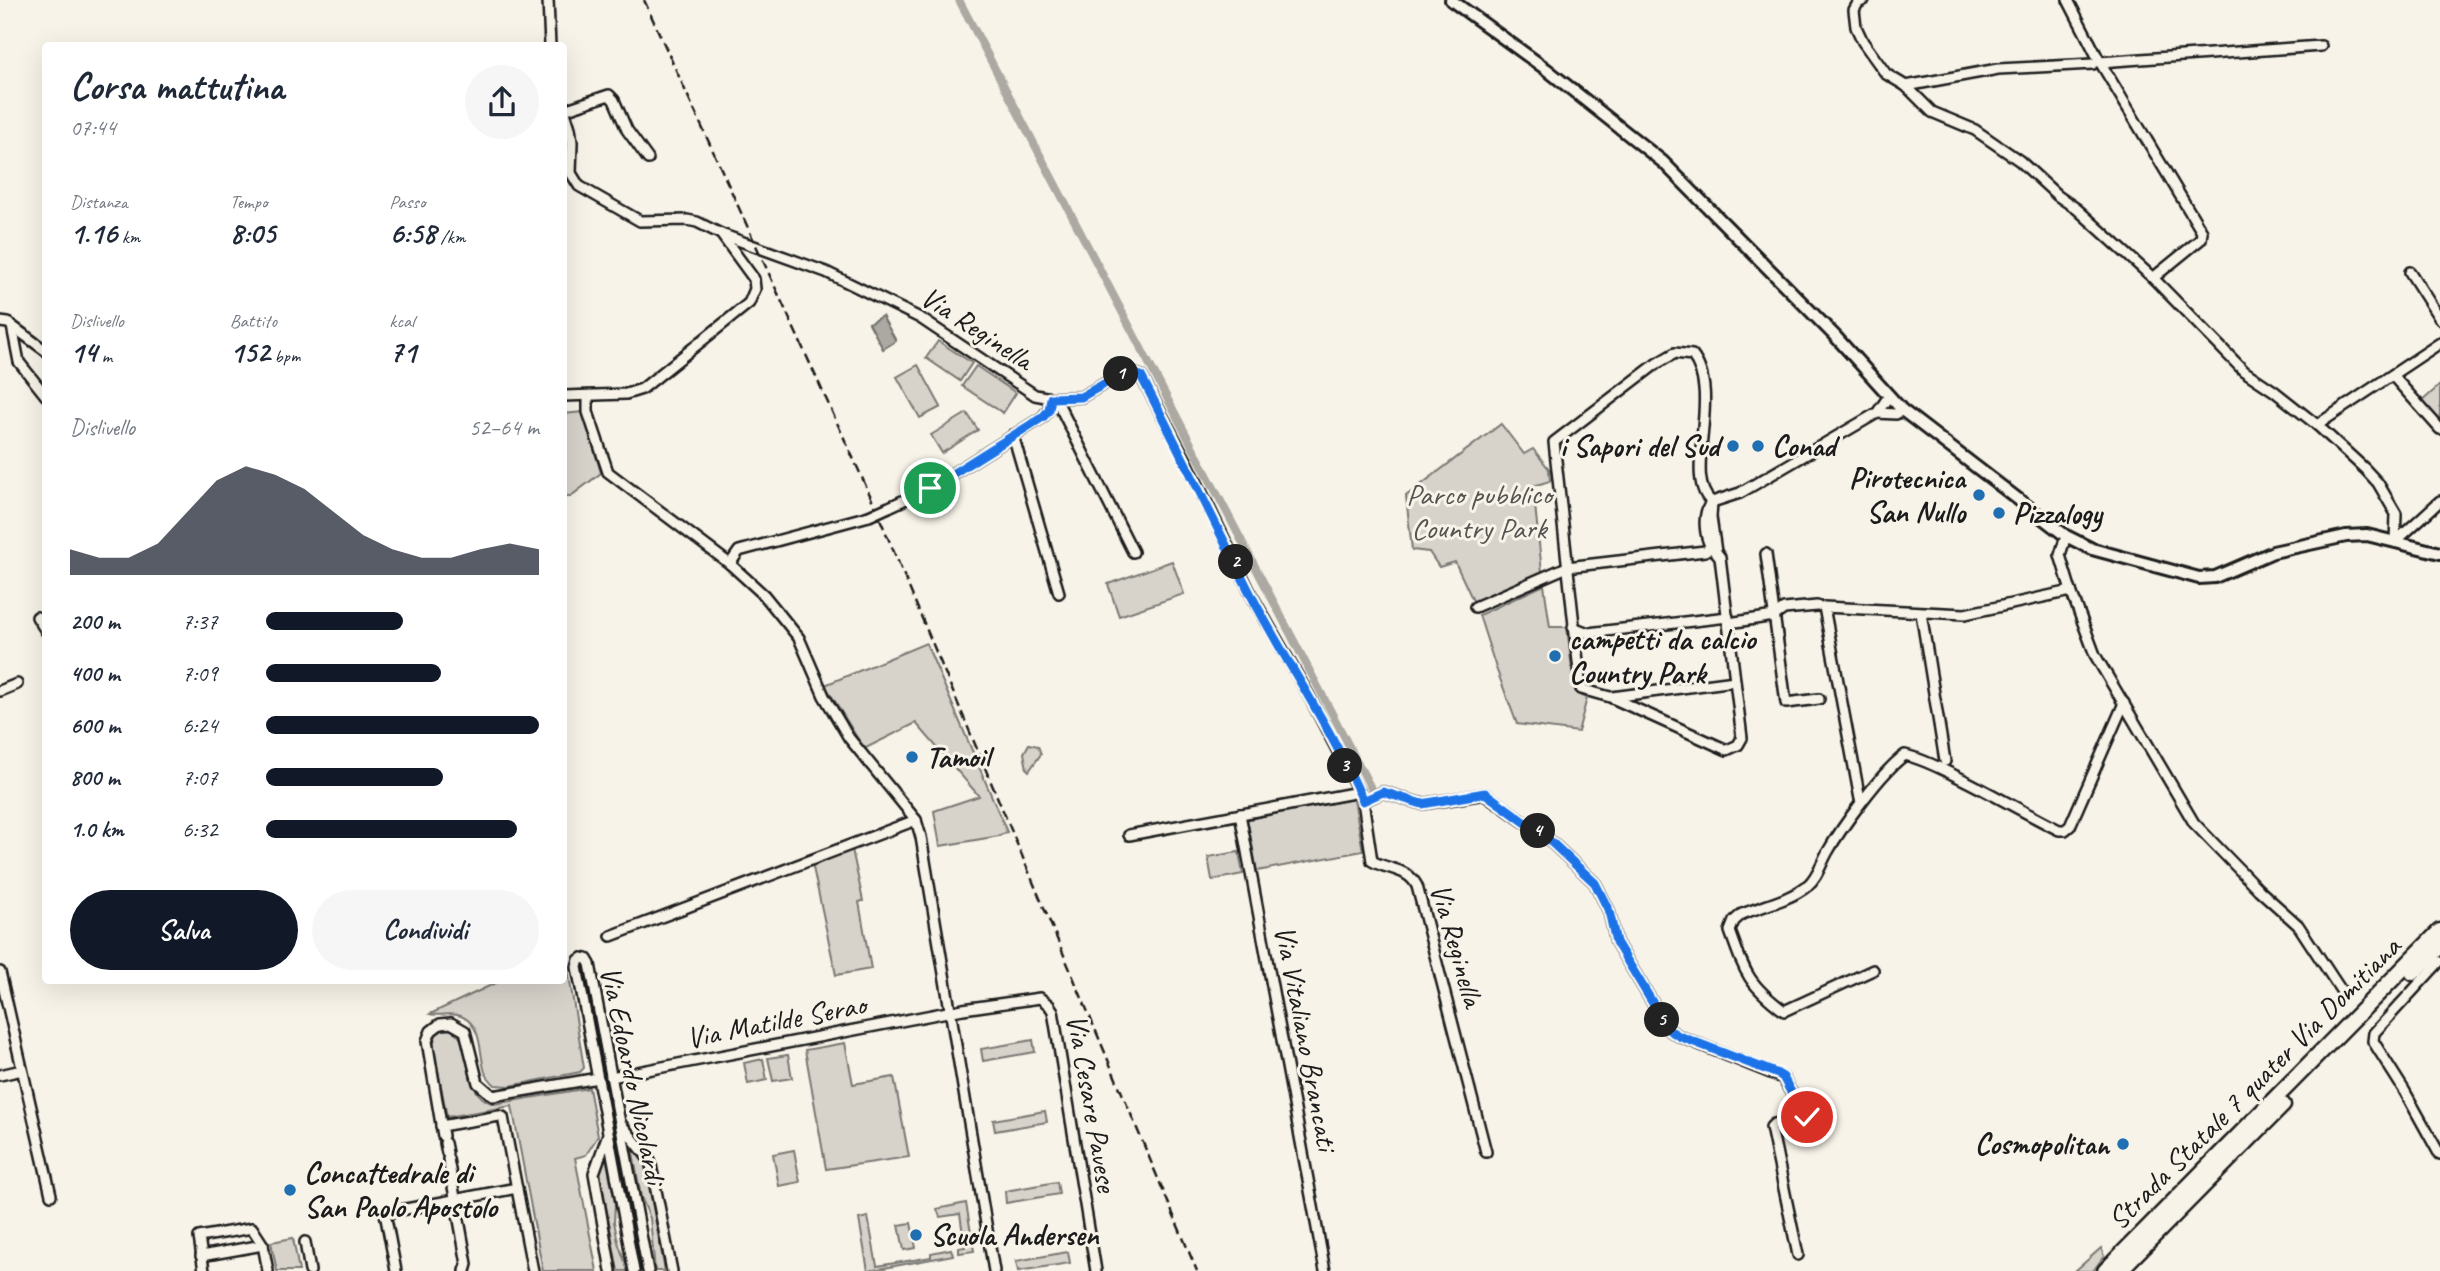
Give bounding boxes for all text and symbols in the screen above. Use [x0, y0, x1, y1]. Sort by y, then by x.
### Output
text: Corsa mattutina [70, 63, 284, 110]
button: share [465, 65, 539, 139]
text: 07:44 [70, 113, 116, 142]
text: Distanza [70, 190, 128, 214]
text: Tempo [230, 190, 267, 214]
text: Passo [389, 190, 425, 214]
text: 1.16 [70, 214, 117, 252]
text: 8:05 [230, 214, 276, 252]
text: 6:58 [389, 214, 436, 252]
text: km [117, 225, 140, 249]
text: /km [436, 225, 465, 249]
street label: Via Reginella [914, 278, 1043, 380]
text: Dislivello [70, 309, 124, 333]
text: Battito [230, 309, 277, 333]
text: kcal [389, 309, 414, 333]
text: 14 [70, 333, 97, 371]
text: 152 [230, 333, 270, 371]
text: 71 [389, 333, 416, 371]
text: m [97, 344, 112, 368]
text: bpm [270, 344, 300, 368]
pin: 1 [1104, 356, 1138, 392]
text: 1 [1116, 361, 1125, 385]
text: Dislivello [70, 413, 135, 442]
text: 52–64 m [469, 413, 539, 442]
place label: i Sapori del Sud [1560, 427, 1724, 465]
place label: Conad [1772, 427, 1840, 465]
marker: i Sapori del Sud [1725, 438, 1741, 454]
marker: Conad [1750, 438, 1766, 454]
pin [900, 458, 960, 518]
place label: Pirotecnica San Nullo [1849, 459, 1968, 531]
icon: arrive [911, 469, 949, 507]
park label: Parco pubblico Country Park [1406, 475, 1555, 547]
marker: Pirotecnica San Nullo [1971, 487, 1987, 503]
place label: Pizzalogy [2013, 494, 2105, 533]
marker: Pizzalogy [1991, 505, 2007, 521]
pin: 2 [1218, 544, 1254, 580]
text: 2 [1231, 549, 1240, 573]
text: 200 m [70, 607, 120, 636]
text: 7:37 [182, 607, 218, 636]
place label: campetti da calcio Country Park [1569, 620, 1758, 692]
marker: campetti da calcio Country Park [1547, 648, 1563, 664]
text: 400 m [70, 659, 120, 688]
text: 7:09 [182, 659, 218, 688]
text: 600 m [70, 711, 120, 740]
text: 6:24 [182, 711, 218, 740]
place label: Tamoil [926, 738, 995, 776]
pin: 3 [1328, 748, 1362, 784]
marker: Tamoil [904, 749, 920, 765]
text: 3 [1340, 753, 1349, 777]
text: 800 m [70, 763, 120, 792]
text: 7:07 [182, 763, 218, 792]
pin: 4 [1520, 814, 1556, 848]
text: 1.0 km [70, 815, 124, 844]
text: 6:32 [182, 815, 218, 844]
text: 4 [1533, 818, 1542, 842]
street label: Via Reginella [1421, 879, 1493, 1014]
button: Salva [70, 890, 298, 970]
button: Condividi [312, 890, 539, 970]
street label: Via Vitaliano Brancati [1266, 922, 1347, 1157]
street label: Strada Statale 7 quater Via Domitiana [2099, 927, 2410, 1238]
street label: Via Edoardo Nicolardi [591, 963, 675, 1191]
street label: Via Matilde Serao [683, 984, 872, 1057]
pin: 5 [1644, 1002, 1680, 1038]
text: 5 [1657, 1007, 1666, 1031]
street label: Via Cesare Pavese [1058, 1011, 1127, 1197]
pin [1777, 1087, 1837, 1147]
icon: check [1788, 1098, 1826, 1136]
place label: Cosmopolitan [1975, 1125, 2111, 1163]
marker: Cosmopolitan [2115, 1136, 2131, 1152]
place label: Concattedrale di San Paolo Apostolo [304, 1154, 499, 1226]
marker: Concattedrale di San Paolo Apostolo [282, 1182, 298, 1198]
place label: Scuola Andersen [930, 1216, 1100, 1254]
marker: Scuola Andersen [908, 1227, 924, 1243]

